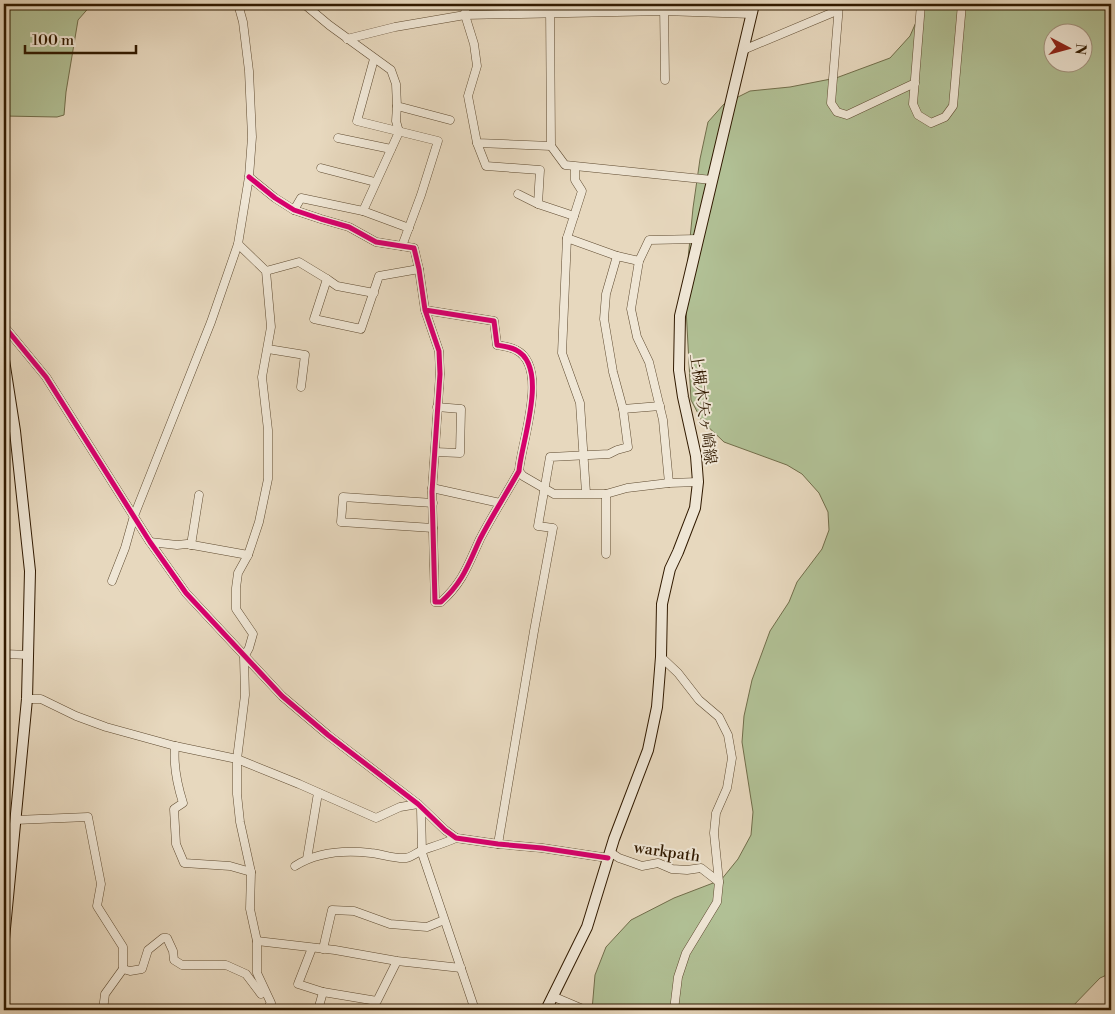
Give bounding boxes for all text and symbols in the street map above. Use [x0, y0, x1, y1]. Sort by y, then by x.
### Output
scale bar [25, 22, 136, 54]
north arrow [1042, 22, 1092, 72]
text: 100 m [32, 31, 74, 50]
text: N [1070, 43, 1089, 56]
street label: 上槻木矢ヶ崎線 [685, 352, 721, 466]
street label: warkpath [631, 837, 702, 867]

